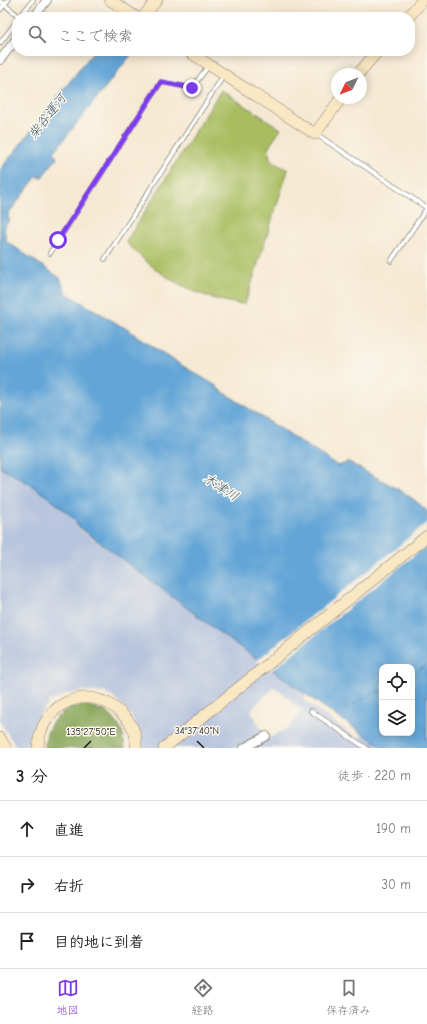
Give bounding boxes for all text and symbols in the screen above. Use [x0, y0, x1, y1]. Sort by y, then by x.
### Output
search box [12, 12, 415, 56]
icon: search [26, 23, 48, 45]
text: ここで検索 [58, 27, 133, 45]
north arrow [331, 68, 367, 104]
route end [183, 79, 201, 97]
water label: 柴谷運河 [25, 89, 70, 141]
route start [49, 231, 67, 249]
water label: 木津川 [201, 470, 241, 504]
map controls [379, 664, 415, 736]
button: locate [379, 664, 415, 700]
button: layers [379, 700, 415, 736]
text: 34°37'40"N [175, 725, 219, 737]
text: 135°27'50"E [66, 726, 116, 738]
text: 3 分 [16, 767, 47, 786]
text: 徒歩 · 220 m [337, 768, 411, 783]
icon: ahead [16, 818, 38, 840]
text: 直進 [54, 821, 84, 839]
text: 190 m [376, 821, 411, 836]
icon: right [16, 874, 38, 896]
text: 右折 [54, 877, 84, 895]
text: 30 m [381, 877, 411, 892]
icon: arrive [16, 930, 38, 952]
text: 目的地に到着 [54, 933, 144, 951]
tab: 地図 [57, 977, 79, 1017]
tab: 経路 [192, 977, 214, 1017]
tab: 保存済み [327, 977, 371, 1017]

